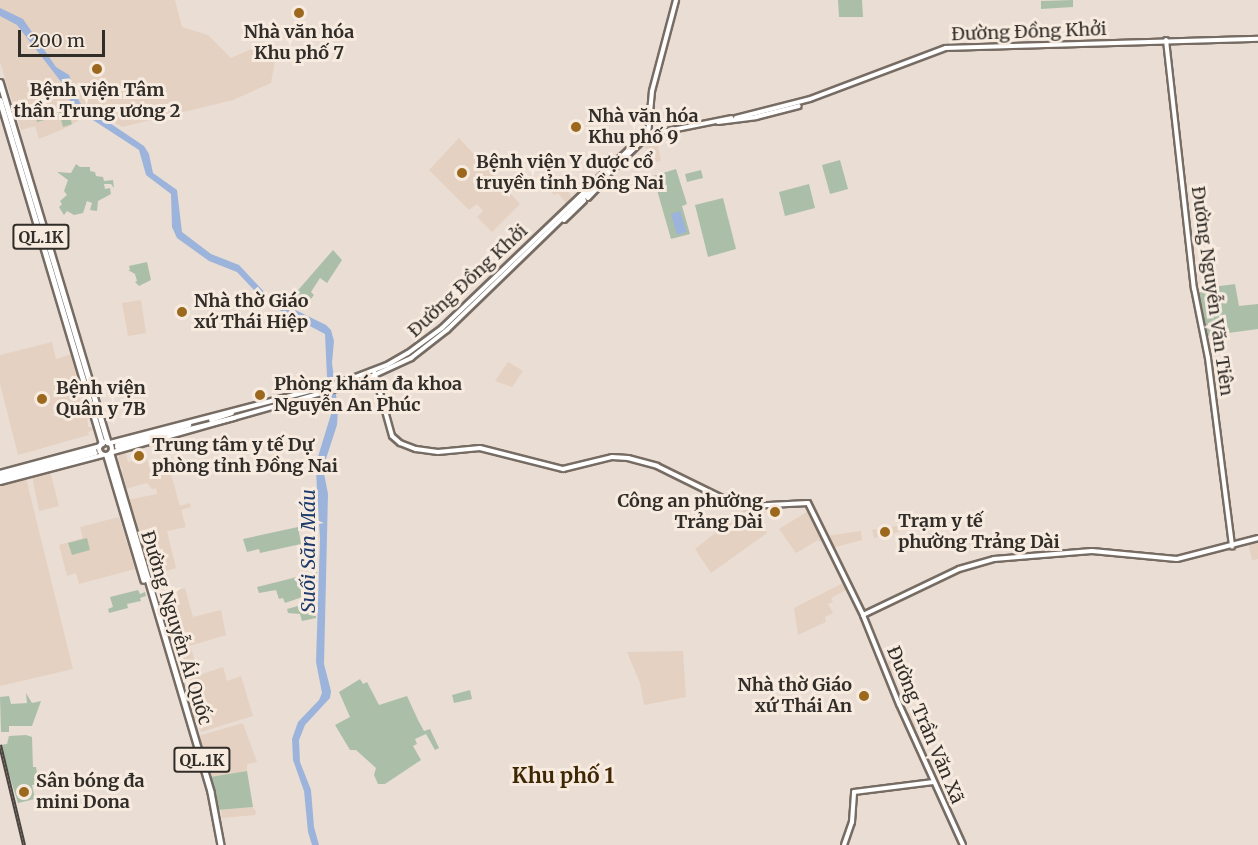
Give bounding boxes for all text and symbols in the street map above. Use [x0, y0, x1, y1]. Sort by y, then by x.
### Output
marker: Nhà văn hóa Khu phố 7 [292, 6, 306, 20]
scale bar [21, 18, 108, 56]
street label: Đường Đồng Khởi [951, 18, 1107, 46]
place label: Nhà văn hóa Khu phố 7 [244, 22, 354, 64]
text: 200 m [29, 29, 85, 52]
marker: Bệnh viện Tâm thần Trung ương 2 [88, 60, 106, 78]
place label: Bệnh viện Tâm thần Trung ương 2 [14, 80, 180, 122]
place label: Nhà văn hóa Khu phố 9 [588, 106, 698, 148]
marker: Nhà văn hóa Khu phố 9 [569, 120, 583, 134]
place label: Bệnh viện Y dược cổ truyền tỉnh Đồng Nai [476, 152, 664, 195]
marker: Bệnh viện Y dược cổ truyền tỉnh Đồng Nai [453, 164, 471, 182]
street label: Đường Nguyễn Văn Tiên [1187, 185, 1237, 397]
street label: Đường Đồng Khởi [404, 220, 532, 342]
road number: QL.1K [11, 224, 71, 250]
place label: Nhà thờ Giáo xứ Thái Hiệp [194, 291, 309, 334]
marker: Nhà thờ Giáo xứ Thái Hiệp [175, 305, 189, 319]
place label: Phòng khám đa khoa Nguyễn An Phúc [274, 374, 462, 416]
place label: Bệnh viện Quân y 7B [56, 378, 146, 420]
marker: Phòng khám đa khoa Nguyễn An Phúc [251, 386, 269, 404]
marker: Bệnh viện Quân y 7B [33, 390, 51, 408]
place label: Trung tâm y tế Dự phòng tỉnh Đồng Nai [152, 435, 338, 478]
marker: Trung tâm y tế Dự phòng tỉnh Đồng Nai [130, 447, 148, 465]
water label: Suối Săn Máu [295, 489, 319, 613]
place label: Công an phường Trảng Dài [617, 491, 763, 534]
marker: Công an phường Trảng Dài [768, 505, 782, 519]
place label: Trạm y tế phường Trảng Dài [898, 511, 1060, 554]
marker: Trạm y tế phường Trảng Dài [876, 523, 894, 541]
street label: Đường Nguyễn Ái Quốc [136, 528, 216, 728]
street label: Đường Trần Văn Xã [882, 643, 968, 807]
place label: Nhà thờ Giáo xứ Thái An [737, 675, 852, 718]
marker: Nhà thờ Giáo xứ Thái An [857, 689, 871, 703]
road number: QL.1K [172, 747, 232, 773]
district label: Khu phố 1 [512, 763, 614, 789]
place label: Sân bóng đa mini Dona [36, 771, 145, 814]
marker: Sân bóng đa mini Dona [17, 785, 31, 799]

